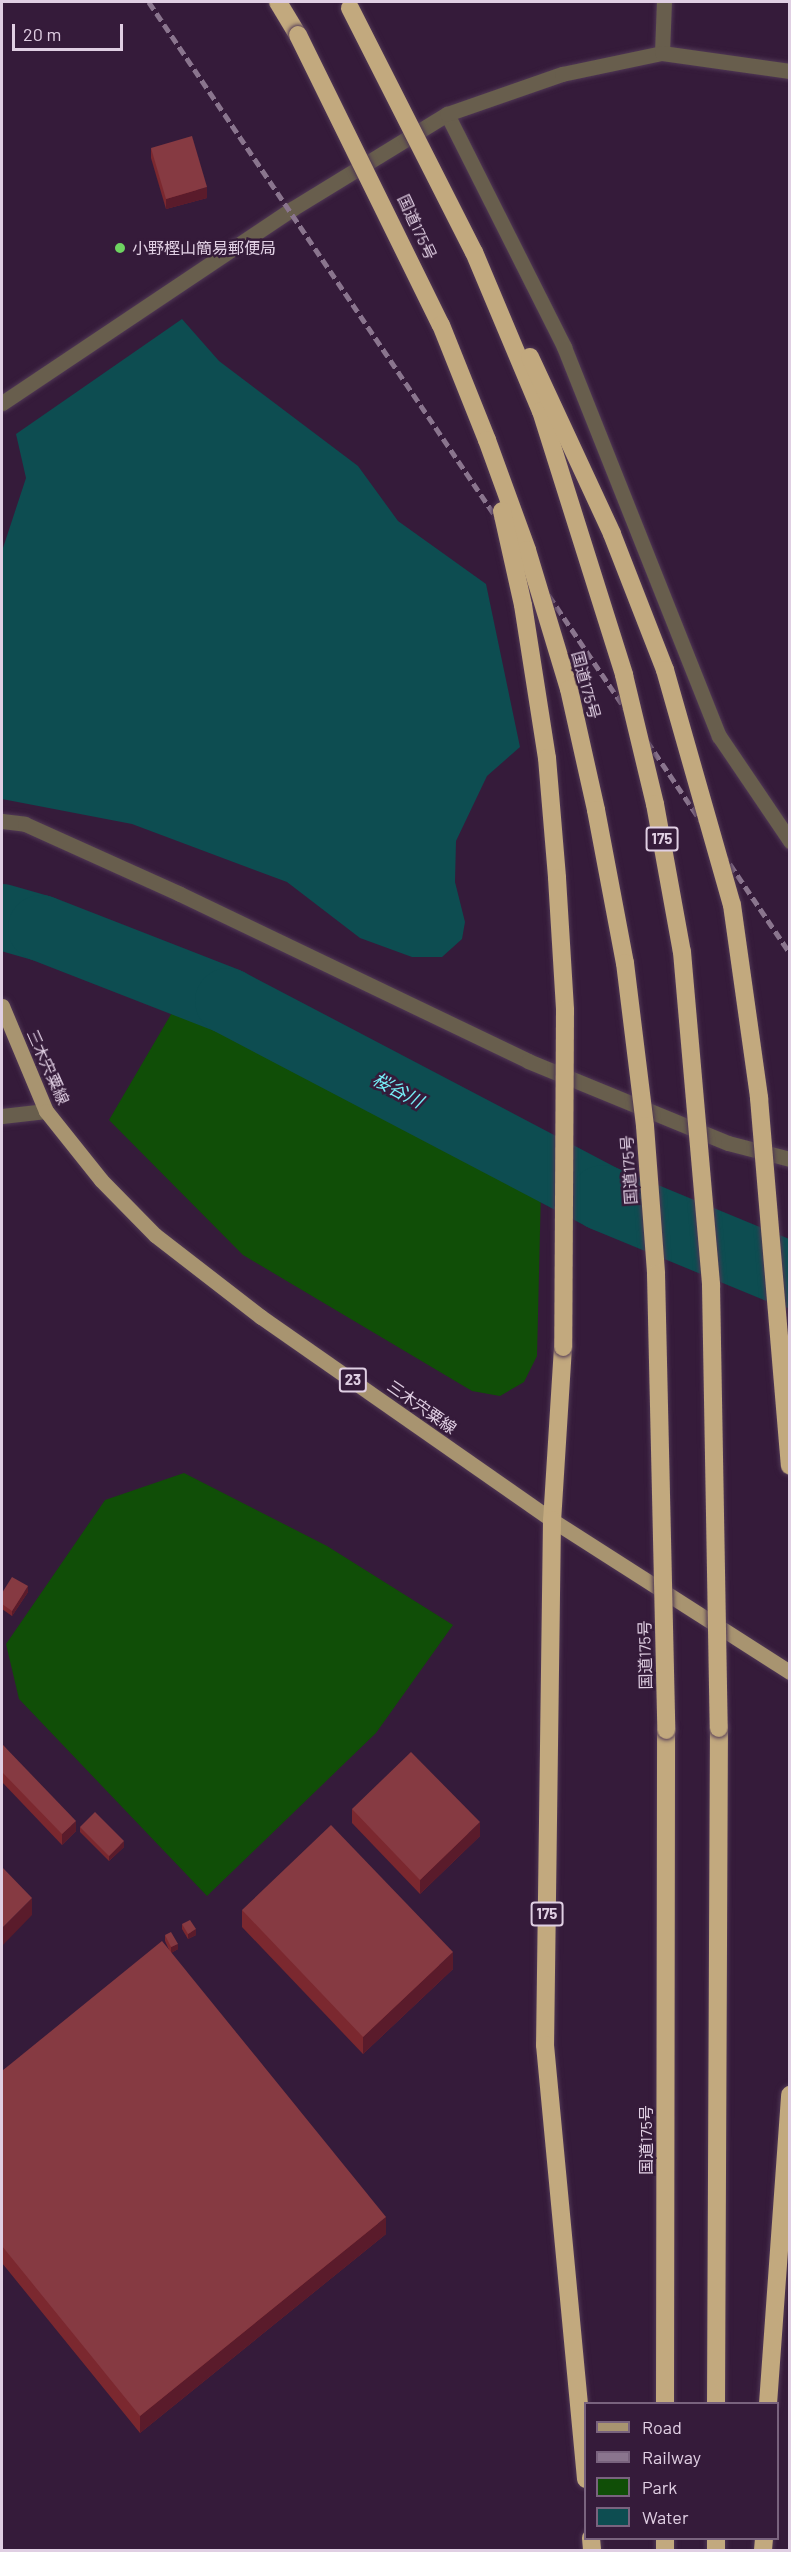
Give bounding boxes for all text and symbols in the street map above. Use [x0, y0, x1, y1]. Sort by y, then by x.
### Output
scale bar [15, 12, 126, 50]
text: 20 m [23, 23, 61, 45]
street label: 国道175号 [394, 191, 440, 263]
place label: 小野樫山簡易郵便局 [132, 238, 276, 258]
marker: 小野樫山簡易郵便局 [113, 241, 127, 255]
street label: 国道175号 [568, 649, 604, 721]
road number: 175 [646, 827, 678, 851]
street label: 三木宍粟線 [23, 1027, 73, 1107]
water label: 桜谷川 [369, 1068, 427, 1112]
street label: 国道175号 [617, 1135, 641, 1205]
road number: 23 [338, 1368, 368, 1392]
street label: 三木宍粟線 [384, 1376, 460, 1438]
street label: 国道175号 [635, 1620, 655, 1690]
road number: 175 [530, 1902, 564, 1926]
street label: 国道175号 [636, 2105, 656, 2175]
legend [584, 2402, 779, 2540]
text: Road [642, 2416, 682, 2438]
text: Railway [642, 2446, 701, 2468]
text: Park [642, 2476, 677, 2498]
text: Water [642, 2506, 689, 2528]

